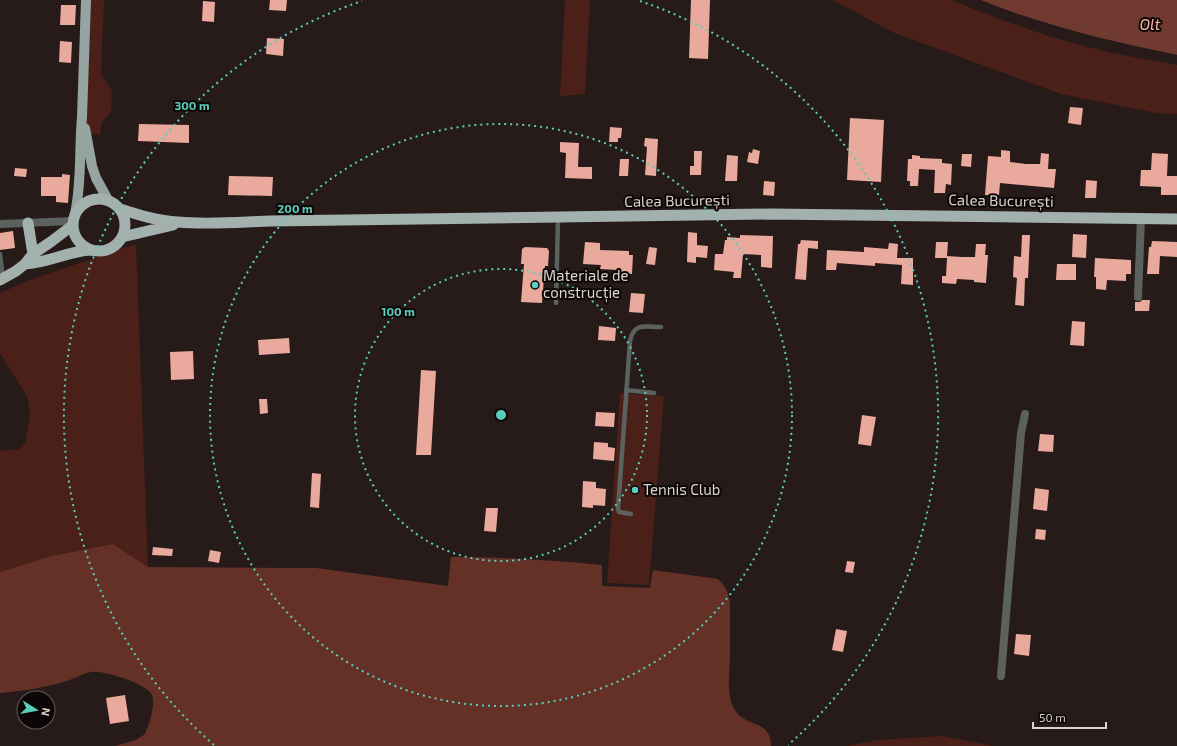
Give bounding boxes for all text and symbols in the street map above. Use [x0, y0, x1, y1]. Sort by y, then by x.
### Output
water label: Olt [1139, 14, 1162, 33]
text: 300 m [174, 98, 210, 112]
street label: Calea București [624, 190, 730, 212]
street label: Calea București [948, 190, 1054, 212]
text: 200 m [277, 201, 313, 215]
place label: Materiale de construcție [543, 266, 629, 303]
marker: Materiale de construcție [530, 280, 540, 290]
text: 100 m [381, 304, 415, 318]
centre of rings [494, 408, 508, 422]
place label: Tennis Club [643, 480, 720, 498]
marker: Tennis Club [630, 485, 640, 495]
north arrow [16, 690, 56, 730]
scale bar [1033, 704, 1106, 730]
text: N [39, 707, 53, 717]
text: 50 m [1039, 710, 1066, 724]

